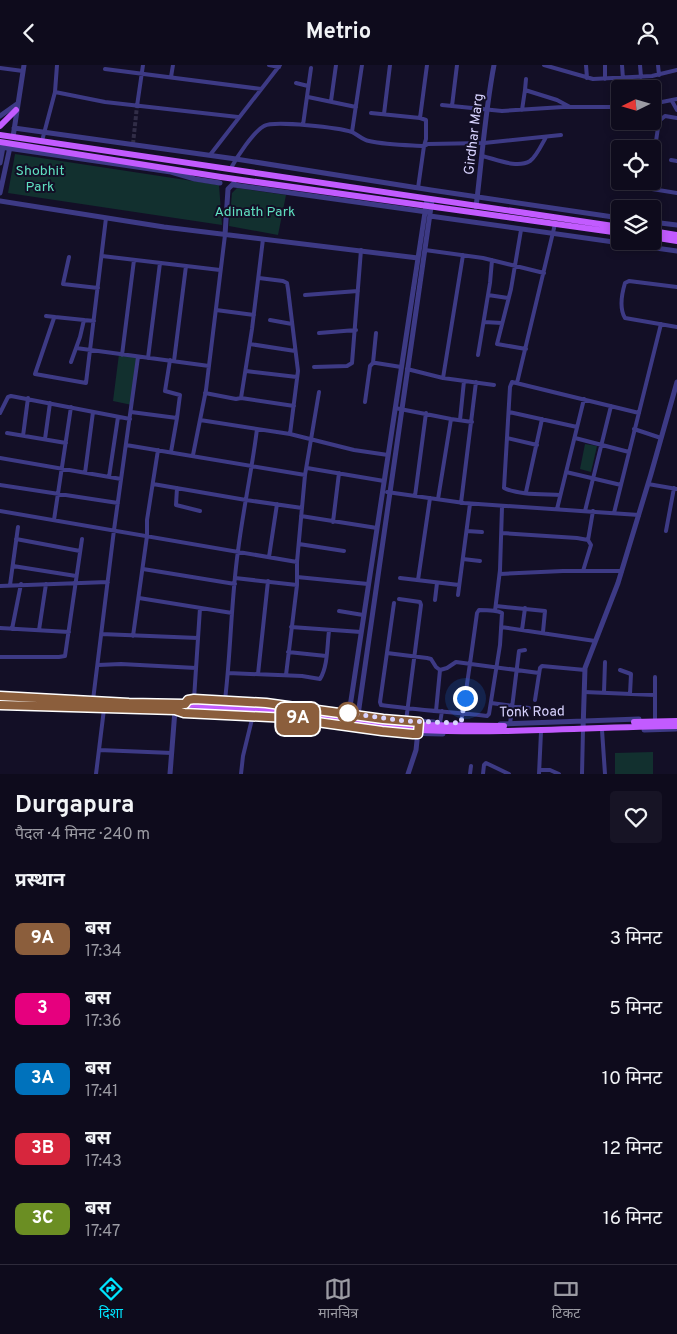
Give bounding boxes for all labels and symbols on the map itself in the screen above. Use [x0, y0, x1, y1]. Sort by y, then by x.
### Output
north arrow [611, 80, 661, 130]
street label: Girdhar Marg [461, 93, 488, 176]
park label: Shobhit Park [16, 163, 64, 196]
park label: Adinath Park [215, 204, 295, 221]
your location [453, 686, 478, 711]
unlabelled marker [337, 702, 359, 724]
line badge: 9A [276, 703, 320, 735]
street label: Tonk Road [499, 703, 565, 722]

